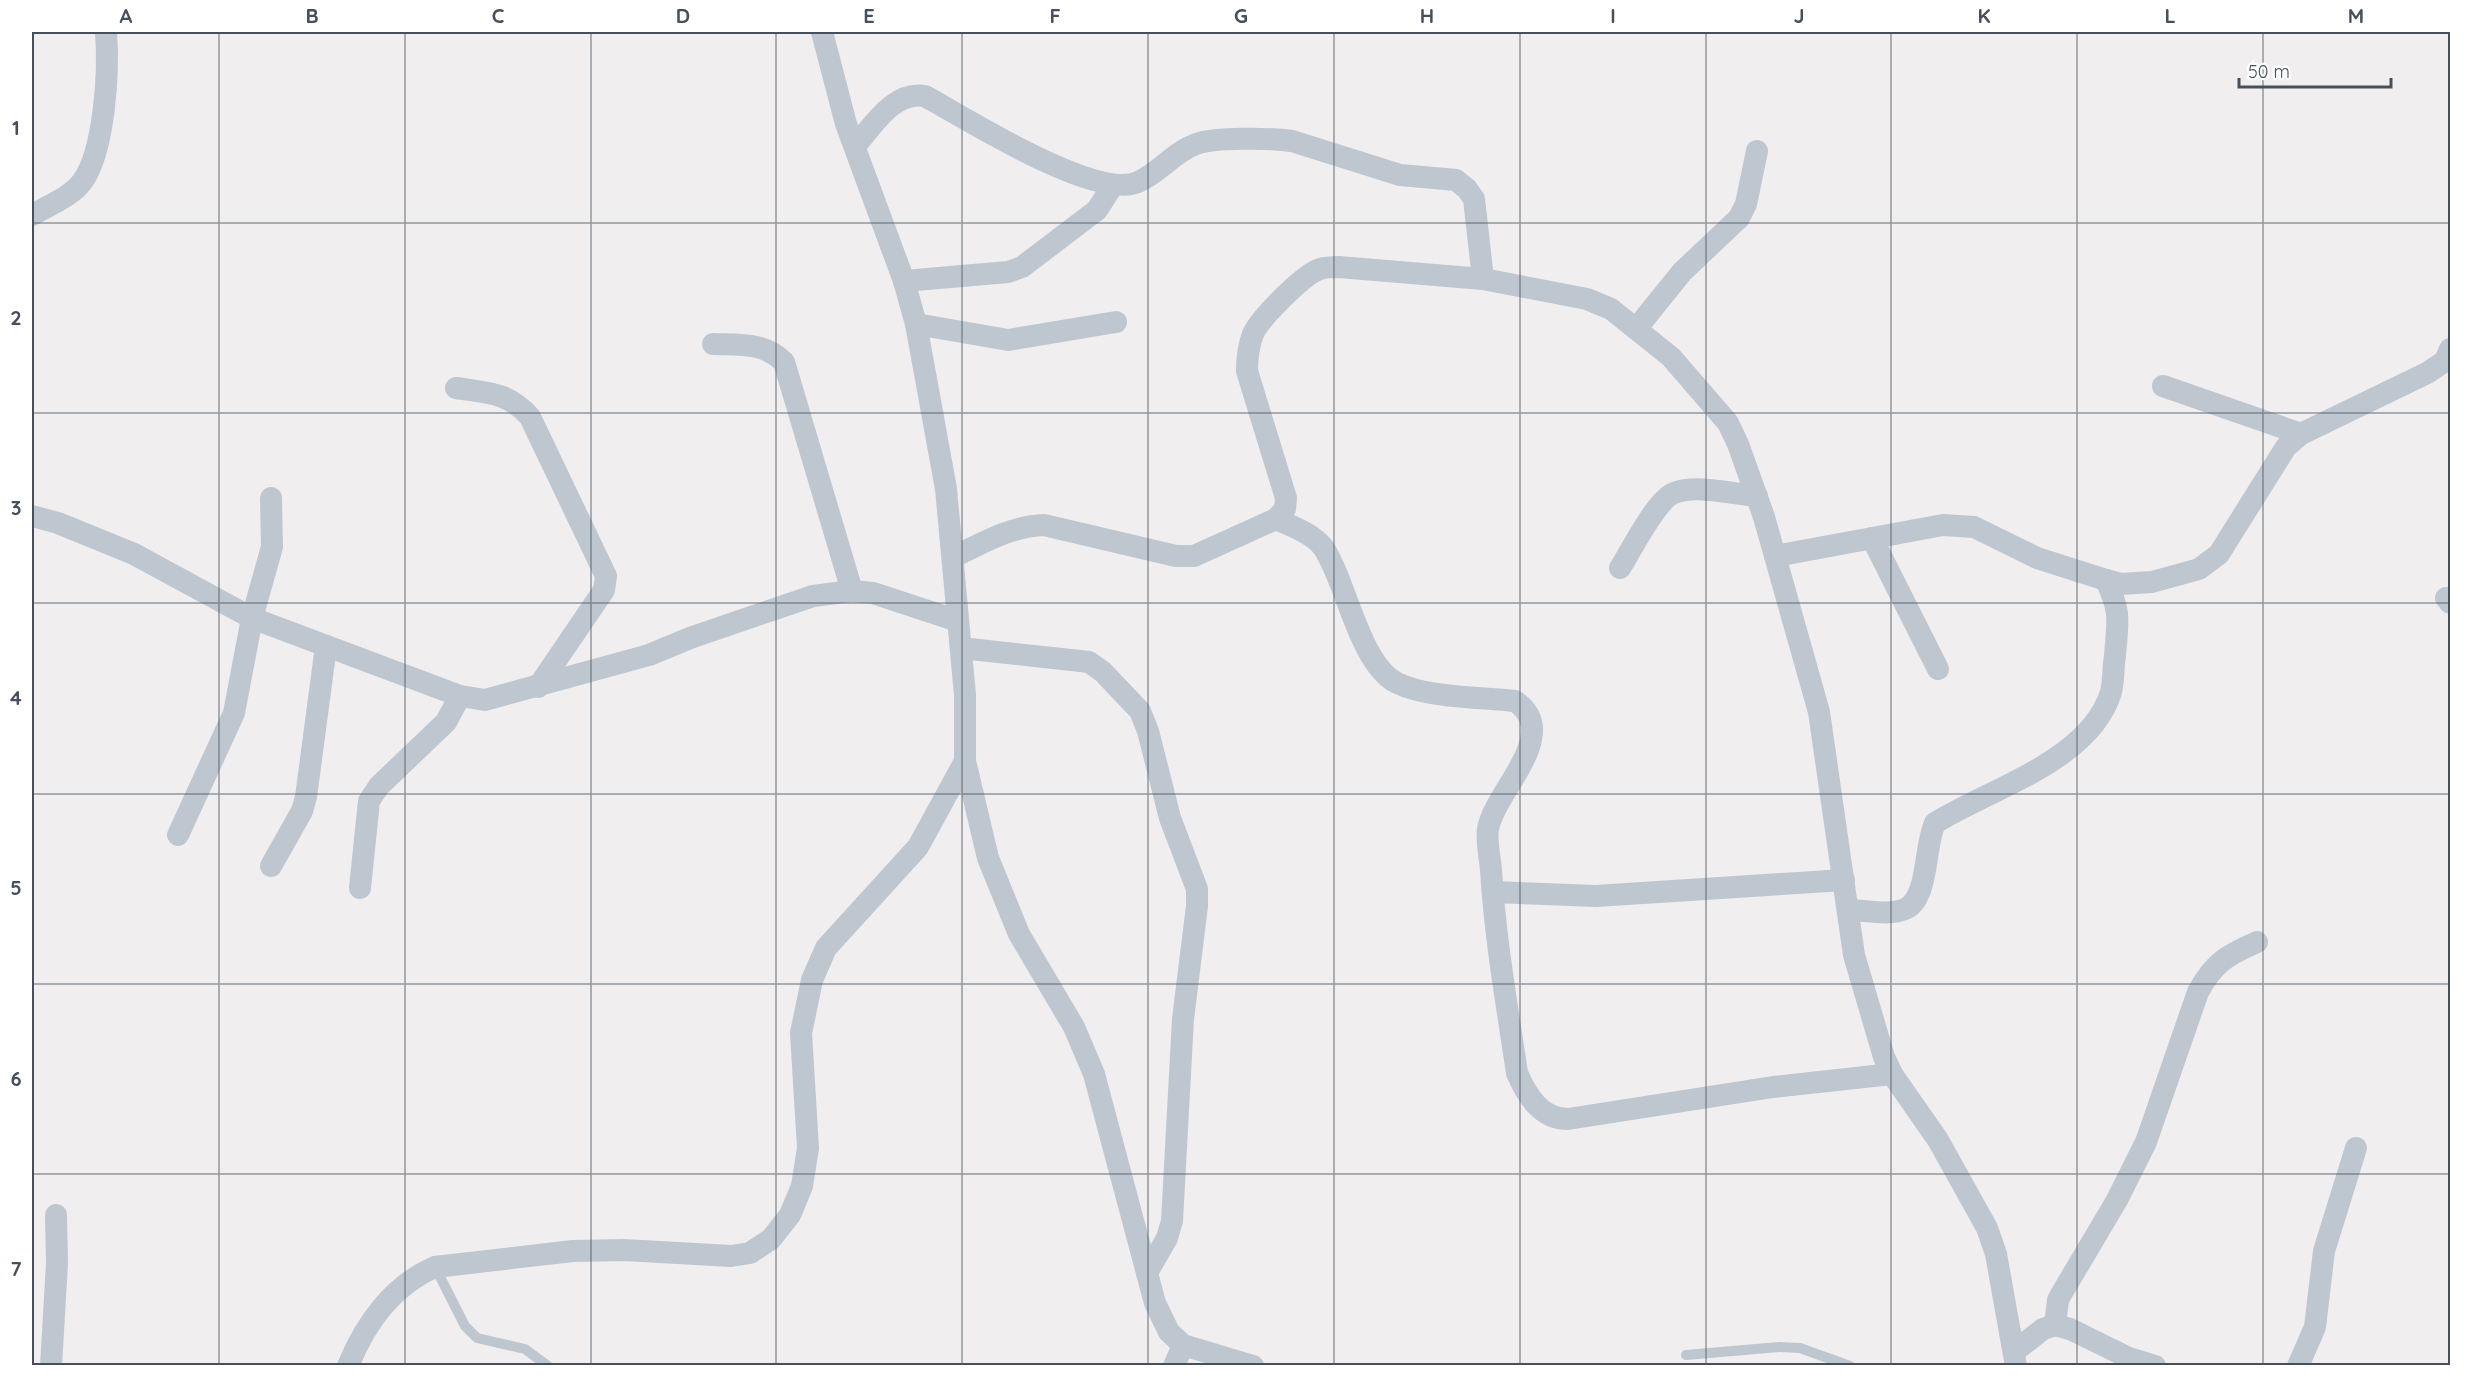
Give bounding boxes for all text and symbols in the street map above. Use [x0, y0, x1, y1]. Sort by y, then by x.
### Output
text: A [120, 3, 133, 28]
text: B [305, 3, 319, 28]
text: C [492, 3, 505, 28]
text: D [676, 3, 690, 28]
text: E [863, 3, 875, 28]
text: F [1049, 3, 1061, 28]
text: G [1234, 3, 1248, 28]
text: H [1420, 3, 1434, 28]
text: I [1610, 3, 1616, 28]
text: J [1793, 3, 1805, 28]
text: K [1977, 3, 1991, 28]
text: L [2164, 3, 2176, 28]
text: M [2348, 3, 2364, 28]
scale bar [2239, 51, 2390, 89]
text: 50 m [2248, 60, 2290, 83]
text: 1 [12, 115, 20, 140]
text: 2 [10, 305, 22, 330]
text: 3 [11, 495, 21, 520]
text: 4 [10, 685, 22, 710]
text: 5 [10, 875, 22, 900]
text: 6 [10, 1066, 22, 1091]
text: 7 [11, 1256, 22, 1281]

